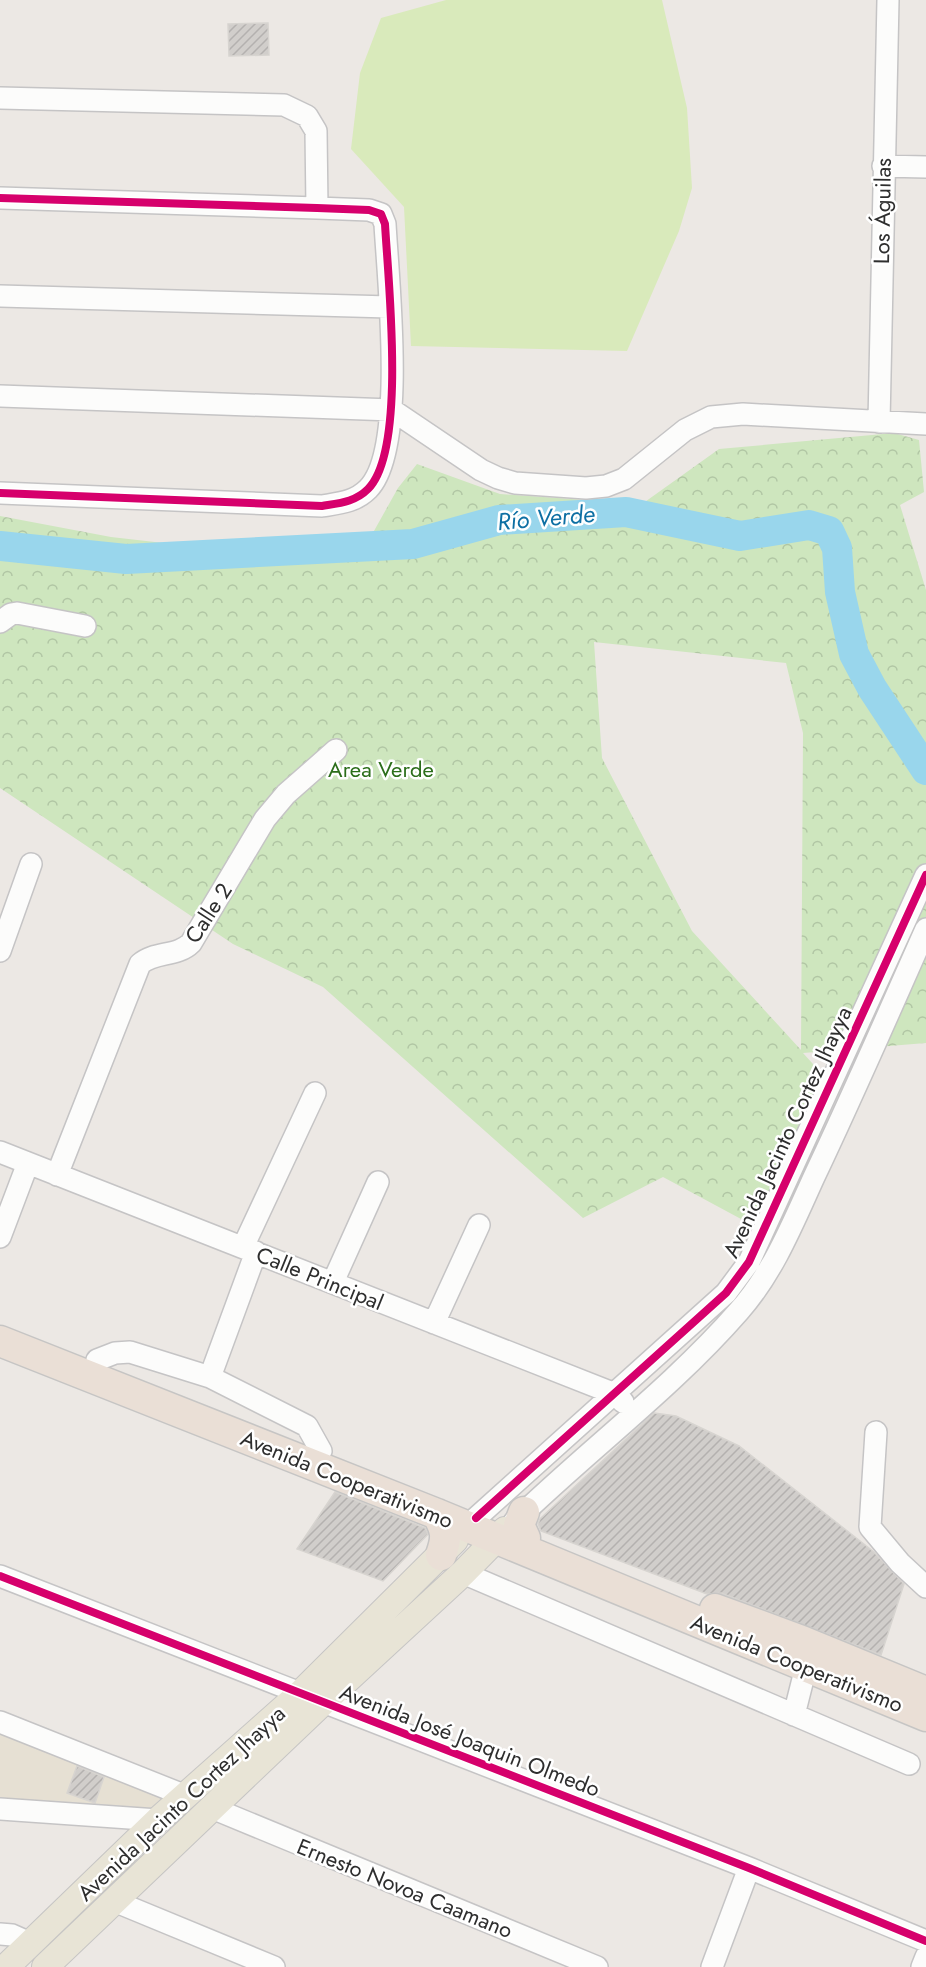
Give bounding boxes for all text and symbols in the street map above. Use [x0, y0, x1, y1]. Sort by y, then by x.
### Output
street label: Los Águilas [865, 157, 899, 264]
water label: Río Verde [496, 496, 596, 539]
park label: Area Verde [328, 753, 434, 785]
street label: Calle 2 [177, 877, 239, 949]
street label: Avenida Jacinto Cortez Jhayya [715, 1001, 859, 1263]
street label: Calle Principal [252, 1238, 388, 1318]
street label: Avenida Cooperativismo [236, 1422, 458, 1536]
street label: Avenida Cooperativismo [686, 1606, 908, 1720]
street label: Avenida José Joaquin Olmedo [335, 1676, 605, 1804]
street label: Avenida Jacinto Cortez Jhayya [70, 1698, 292, 1908]
street label: Ernesto Novoa Caamano [292, 1830, 518, 1946]

